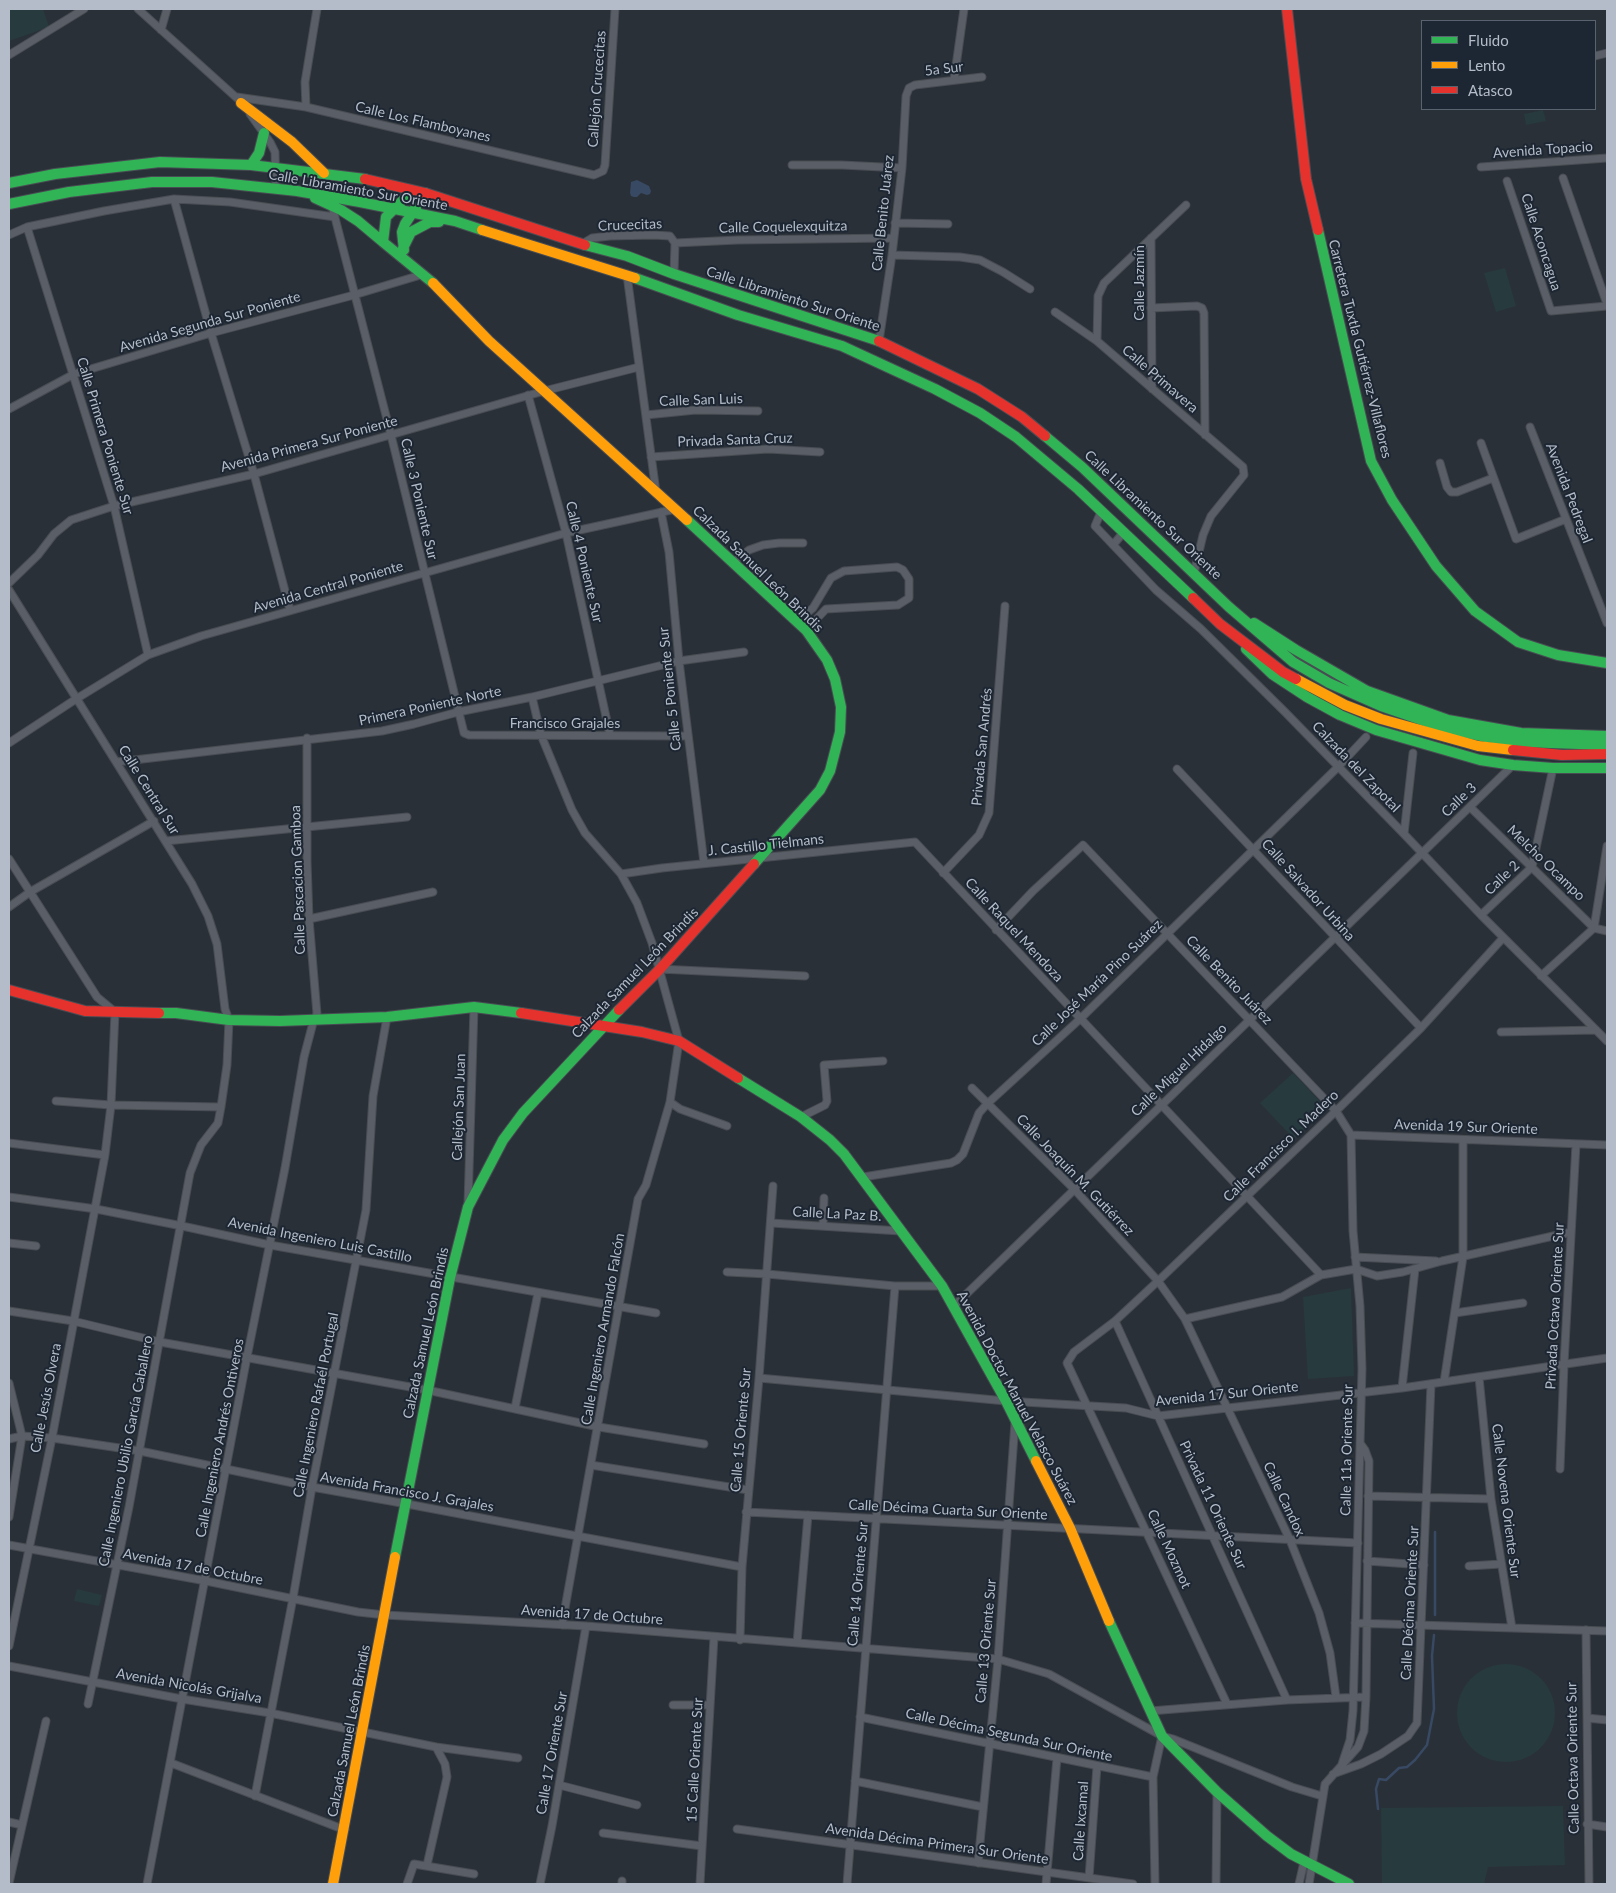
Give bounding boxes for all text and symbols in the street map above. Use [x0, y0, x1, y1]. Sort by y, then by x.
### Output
legend [1421, 20, 1596, 110]
street label: Callejón Crucecitas [585, 30, 609, 148]
text: Fluido [1468, 31, 1509, 49]
text: Lento [1468, 56, 1505, 74]
street label: 5a Sur [924, 58, 964, 80]
text: Atasco [1468, 81, 1513, 99]
street label: Calle Los Flamboyanes [354, 98, 492, 146]
street label: Avenida Topacio [1492, 138, 1594, 162]
street label: Calle Benito Juárez [869, 154, 897, 272]
street label: Calle Libramiento Sur Oriente [267, 166, 449, 214]
street label: Calle Aconcagua [1517, 191, 1565, 293]
street label: Crucecitas [598, 215, 662, 235]
street label: Calle Coquelexquitza [719, 217, 847, 237]
street label: Carretera Tuxtla Gutiérrez-Villaflores [1325, 238, 1395, 460]
street label: Calle Jazmín [1131, 245, 1147, 321]
street label: Calle Libramiento Sur Oriente [704, 263, 882, 335]
street label: Avenida Segunda Sur Poniente [117, 288, 303, 356]
street label: Calle Primavera [1119, 341, 1201, 417]
street label: Calle Primera Poniente Sur [73, 355, 137, 517]
street label: Calle San Luis [659, 390, 743, 410]
street label: Avenida Primera Sur Poniente [219, 412, 399, 476]
street label: Privada Santa Cruz [677, 430, 793, 450]
street label: Calle 3 Poniente Sur [397, 437, 441, 561]
street label: Avenida Pedregal [1542, 441, 1596, 545]
street label: Calle Libramiento Sur Oriente [1081, 447, 1225, 583]
street label: Calle 4 Poniente Sur [562, 500, 606, 624]
street label: Calzada Samuel León Brindis [689, 502, 827, 636]
street label: Avenida Central Poniente [251, 557, 405, 617]
street label: Calle 5 Poniente Sur [655, 626, 685, 752]
street label: Primera Poniente Norte [357, 683, 503, 729]
street label: Privada San Andrés [968, 687, 996, 807]
street label: Francisco Grajales [510, 715, 620, 731]
street label: Calzada del Zapotal [1308, 718, 1404, 816]
street label: Calle Central Sur [115, 742, 183, 838]
street label: Calle 3 [1438, 779, 1480, 821]
street label: Calle Pascacion Gamboa [287, 805, 309, 955]
street label: Melcho Ocampo [1504, 822, 1588, 904]
street label: J. Castillo Tielmans [707, 831, 825, 859]
street label: Calle Salvador Urbina [1258, 836, 1358, 944]
street label: Calle 2 [1481, 857, 1523, 899]
street label: Calle Raquel Mendoza [961, 874, 1067, 986]
street label: Calzada Samuel León Brindis [568, 904, 702, 1042]
street label: Calle José María Pino Suárez [1028, 916, 1166, 1050]
street label: Calle Benito Juárez [1182, 932, 1276, 1028]
street label: Calle Miguel Hidalgo [1128, 1020, 1230, 1120]
street label: Callejón San Juan [449, 1053, 469, 1161]
street label: Calle Francisco I. Madero [1220, 1087, 1342, 1205]
street label: Calle Joaquín M. Gutiérrez [1013, 1111, 1137, 1239]
street label: Avenida 19 Sur Oriente [1394, 1116, 1538, 1138]
street label: Calle La Paz B. [792, 1203, 882, 1225]
street label: Avenida Ingeniero Luis Castillo [227, 1214, 413, 1266]
street label: Privada Octava Oriente Sur [1542, 1222, 1568, 1390]
street label: Calle Ingeniero Armando Falcón [578, 1232, 628, 1426]
street label: Calzada Samuel León Brindis [400, 1246, 452, 1420]
street label: Avenida Doctor Manuel Velasco Suárez [953, 1288, 1081, 1508]
street label: Calle Ingeniero Rafaél Portugal [290, 1311, 342, 1499]
street label: Calle Ingeniero Ubilio García Caballero [95, 1334, 157, 1568]
street label: Calle Ingeniero Andrés Ontiveros [192, 1337, 248, 1539]
street label: Calle Jesús Olvera [27, 1342, 65, 1454]
street label: Calle 15 Oriente Sur [727, 1367, 755, 1493]
street label: Avenida 17 Sur Oriente [1155, 1378, 1299, 1410]
street label: Calle 11a Oriente Sur [1337, 1384, 1357, 1516]
street label: Calle Novena Oriente Sur [1488, 1423, 1524, 1579]
street label: Privada 11 Oriente Sur [1176, 1438, 1250, 1572]
street label: Calle Candox [1259, 1459, 1309, 1539]
street label: Avenida Francisco J. Grajales [319, 1468, 495, 1516]
street label: Calle Décima Cuarta Sur Oriente [848, 1496, 1048, 1524]
street label: Calle Mozmot [1143, 1507, 1195, 1591]
street label: Calle 14 Oriente Sur [844, 1521, 872, 1647]
street label: Calle Décima Oriente Sur [1398, 1525, 1422, 1681]
street label: Avenida 17 de Octubre [122, 1545, 264, 1589]
street label: Calle 13 Oriente Sur [972, 1578, 1000, 1704]
street label: Avenida 17 de Octubre [520, 1602, 664, 1628]
street label: Calzada Samuel León Brindis [324, 1643, 374, 1819]
street label: Avenida Nicolás Grijalva [115, 1665, 263, 1707]
street label: Calle Octava Oriente Sur [1563, 1682, 1583, 1834]
street label: Calle 17 Oriente Sur [533, 1690, 571, 1816]
street label: 15 Calle Oriente Sur [683, 1697, 707, 1823]
street label: Calle Décima Segunda Sur Oriente [904, 1705, 1114, 1765]
street label: Calle Ixcamal [1070, 1781, 1092, 1861]
street label: Avenida Décima Primera Sur Oriente [824, 1820, 1050, 1868]

